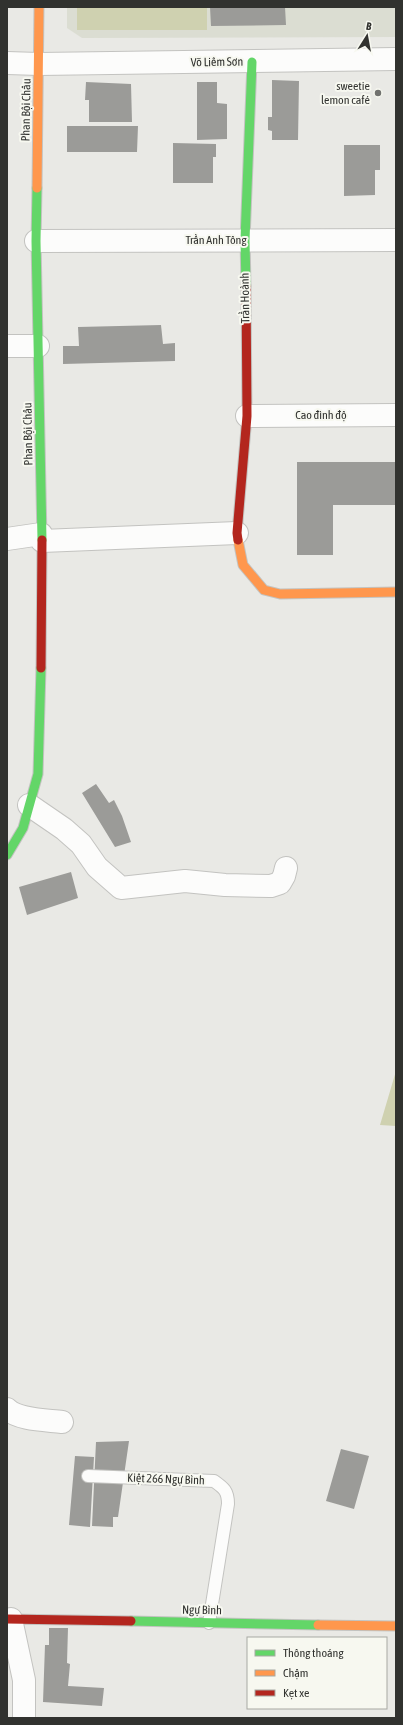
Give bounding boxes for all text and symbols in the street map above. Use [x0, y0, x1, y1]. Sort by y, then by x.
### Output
north arrow [347, 16, 387, 56]
text: B [365, 20, 373, 33]
street label: Võ Liêm Sơn [191, 55, 243, 69]
street label: Phan Bội Châu [18, 78, 34, 142]
place label: sweetie lemon café [321, 79, 370, 107]
marker: sweetie lemon café [373, 88, 383, 98]
street label: Trần Anh Tông [185, 233, 247, 247]
street label: Trần Hoành [238, 273, 252, 323]
street label: Phan Bội Châu [20, 402, 36, 466]
street label: Cao đình độ [295, 408, 347, 422]
street label: Kiệt 266 Ngự Bình [127, 1471, 205, 1487]
street label: Ngự Bình [182, 1603, 222, 1617]
legend [247, 1637, 387, 1709]
text: Thông thoáng [283, 1646, 344, 1660]
text: Chậm [283, 1666, 308, 1680]
text: Kẹt xe [283, 1686, 309, 1700]

